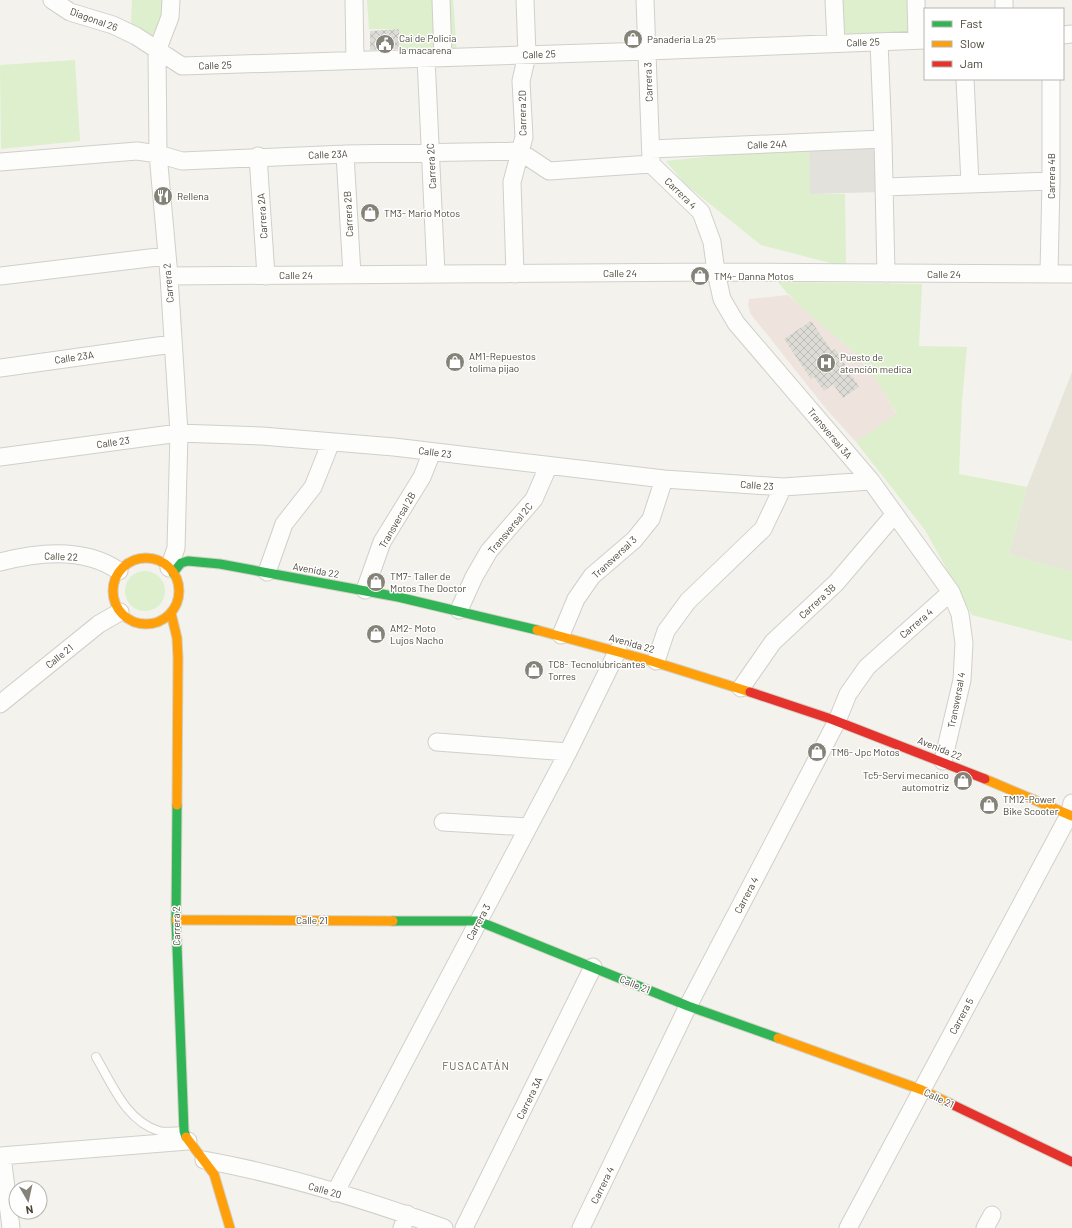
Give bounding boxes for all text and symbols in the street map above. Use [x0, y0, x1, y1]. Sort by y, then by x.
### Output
street label: Diagonal 26 [68, 5, 120, 33]
legend [924, 8, 1064, 80]
text: Fast [960, 16, 983, 30]
shop icon: Panaderia La 25 [622, 28, 644, 50]
place label: Cai de Policia la macarena [399, 32, 456, 56]
public building icon: Cai de Policia la macarena [374, 33, 396, 55]
place label: Panaderia La 25 [647, 33, 716, 45]
street label: Calle 25 [846, 35, 880, 49]
text: Slow [960, 36, 985, 50]
street label: Calle 25 [522, 47, 556, 61]
text: Jam [960, 56, 983, 70]
street label: Calle 25 [198, 58, 232, 72]
street label: Carrera 3 [641, 62, 655, 102]
street label: Carrera 2D [516, 90, 528, 136]
street label: Calle 24A [747, 137, 787, 151]
street label: Carrera 2C [424, 143, 438, 189]
street label: Calle 23A [308, 147, 348, 161]
street label: Carrera 4B [1045, 153, 1057, 199]
street label: Carrera 4 [662, 175, 700, 211]
restaurant icon: Rellena [152, 185, 174, 207]
place label: Rellena [177, 190, 209, 202]
street label: Carrera 2B [341, 191, 355, 237]
street label: Carrera 2A [254, 193, 270, 239]
shop icon: TM3- Mario Motos [359, 202, 381, 224]
place label: TM3- Mario Motos [384, 207, 460, 219]
street label: Carrera 2 [160, 263, 176, 303]
shop icon: TM4- Danna Motos [689, 265, 711, 287]
street label: Calle 24 [603, 267, 637, 279]
street label: Calle 24 [927, 268, 961, 280]
street label: Calle 24 [279, 269, 313, 281]
place label: TM4- Danna Motos [714, 270, 794, 282]
street label: Calle 23A [54, 348, 94, 366]
place label: AM1-Repuestos tolima pijao [469, 350, 536, 374]
shop icon: AM1-Repuestos tolima pijao [444, 351, 466, 373]
place label: Puesto de atención medica [840, 351, 912, 375]
hospital icon: Puesto de atención medica [815, 352, 837, 374]
street label: Transversal 3A [805, 405, 855, 461]
street label: Calle 23 [96, 434, 130, 450]
street label: Calle 23 [418, 444, 452, 460]
street label: Calle 23 [740, 478, 774, 492]
street label: Transversal 2B [376, 490, 418, 550]
street label: Transversal 2C [485, 500, 535, 556]
street label: Transversal 3 [589, 533, 639, 581]
street label: Calle 22 [44, 549, 78, 563]
street label: Avenida 22 [292, 560, 340, 580]
place label: TM7- Taller de Motos The Doctor [390, 570, 466, 594]
shop icon: TM7- Taller de Motos The Doctor [365, 571, 387, 593]
street label: Carrera 3B [796, 581, 838, 621]
street label: Carrera 4 [897, 605, 935, 641]
place label: AM2- Moto Lujos Nacho [390, 622, 444, 646]
shop icon: AM2- Moto Lujos Nacho [365, 623, 387, 645]
street label: Avenida 22 [608, 631, 656, 655]
street label: Calle 21 [43, 641, 75, 671]
place label: TC8- Tecnolubricantes Torres [548, 658, 645, 682]
shop icon: TC8- Tecnolubricantes Torres [523, 659, 545, 681]
street label: Transversal 4 [945, 671, 967, 729]
street label: Avenida 22 [916, 734, 964, 762]
shop icon: TM6- Jpc Motos [806, 741, 828, 763]
place label: TM6- Jpc Motos [831, 746, 900, 758]
place label: Tc5-Servi mecanico automotriz [863, 769, 950, 793]
shop icon: Tc5-Servi mecanico automotriz [952, 770, 974, 792]
place label: TM12-Power Bike Scooter [1003, 793, 1059, 817]
shop icon: TM12-Power Bike Scooter [978, 794, 1000, 816]
street label: Carrera 4 [731, 875, 761, 915]
street label: Carrera 3 [463, 902, 493, 942]
street label: Carrera 2 [170, 906, 182, 946]
street label: Calle 21 [296, 914, 328, 926]
street label: Calle 21 [618, 972, 652, 996]
street label: Carrera 5 [946, 996, 976, 1036]
district label: FUSACATÁN [442, 1059, 510, 1072]
street label: Carrera 3A [514, 1075, 544, 1121]
street label: Calle 21 [922, 1086, 956, 1110]
street label: Carrera 4 [588, 1164, 616, 1206]
north arrow [8, 1180, 48, 1220]
street label: Calle 20 [307, 1180, 343, 1200]
text: N [25, 1203, 34, 1217]

